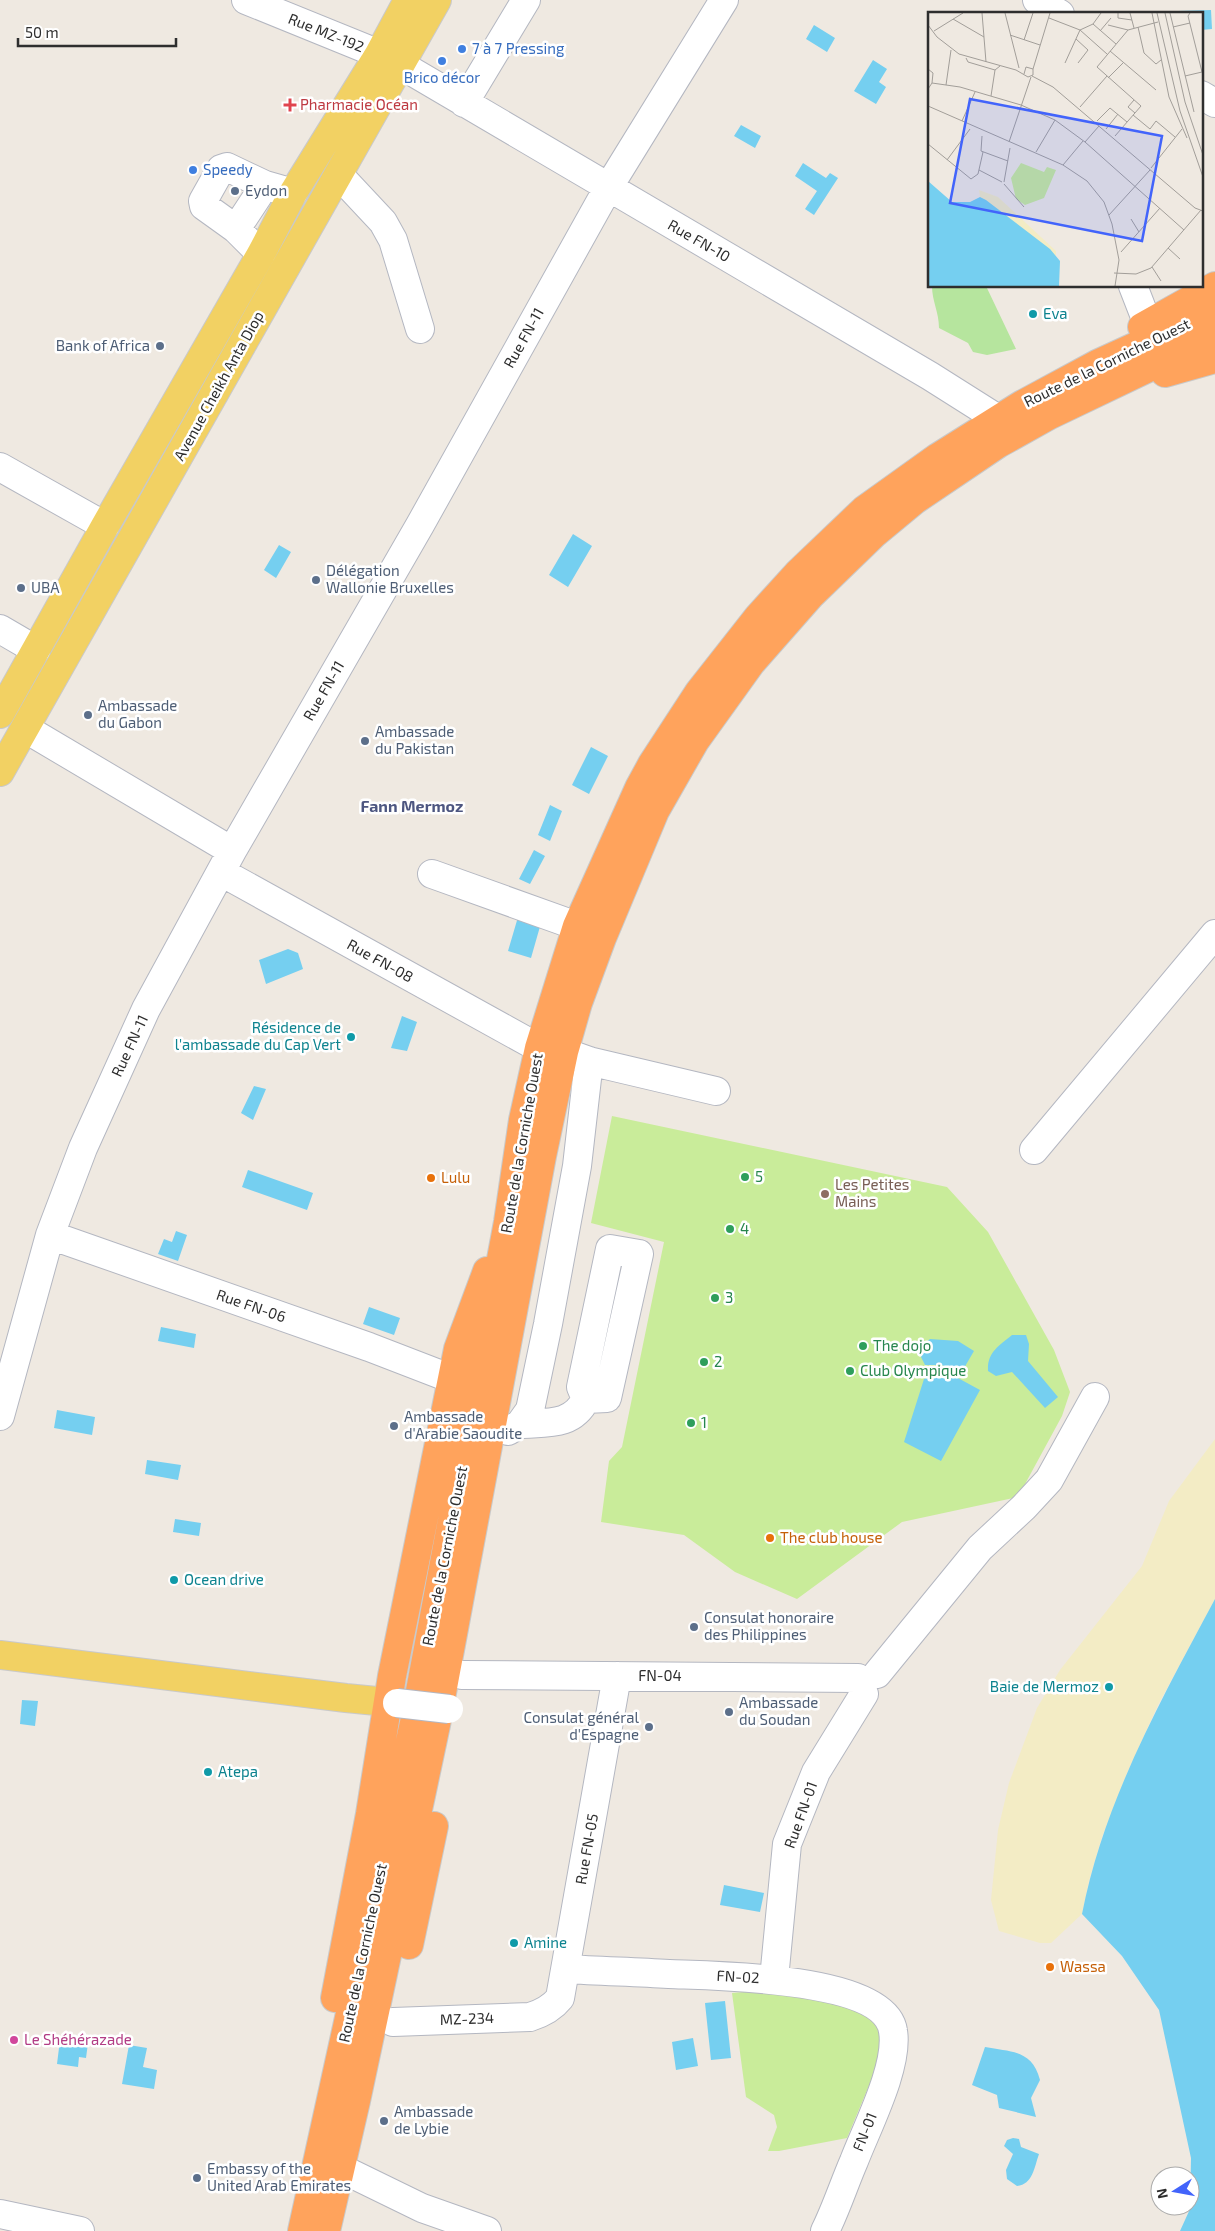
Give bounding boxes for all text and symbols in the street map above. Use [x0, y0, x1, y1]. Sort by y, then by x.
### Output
street label: Rue MZ-192 [286, 9, 367, 55]
inset map [928, 12, 1202, 288]
scale bar [18, 15, 175, 47]
text: 50 m [25, 23, 59, 41]
place label: 7 à 7 Pressing [472, 39, 565, 57]
marker: 7 à 7 Pressing [456, 43, 468, 55]
marker: Brico décor [436, 55, 448, 67]
place label: Brico décor [404, 68, 480, 86]
place label: Pharmacie Océan [300, 95, 418, 113]
marker: Pharmacie Océan [284, 99, 296, 111]
place label: Speedy [203, 160, 253, 178]
marker: Speedy [187, 164, 199, 176]
place label: Eydon [245, 181, 287, 199]
marker: Eydon [229, 185, 241, 197]
street label: Rue FN-10 [665, 215, 734, 265]
street label: Rue FN-11 [499, 304, 547, 371]
place label: Eva [1043, 304, 1068, 322]
street label: Avenue Cheikh Anta Diop [169, 308, 267, 463]
marker: Eva [1027, 308, 1039, 320]
street label: Route de la Corniche Ouest [1021, 314, 1193, 410]
place label: Bank of Africa [56, 336, 150, 354]
marker: Bank of Africa [154, 340, 166, 352]
place label: Délégation Wallonie Bruxelles [326, 561, 454, 596]
marker: Délégation Wallonie Bruxelles [310, 574, 322, 586]
place label: UBA [31, 578, 60, 596]
marker: UBA [15, 582, 27, 594]
street label: Rue FN-11 [299, 657, 347, 724]
place label: Ambassade du Gabon [98, 696, 177, 731]
marker: Ambassade du Gabon [82, 709, 94, 721]
place label: Ambassade du Pakistan [375, 722, 454, 757]
marker: Ambassade du Pakistan [359, 735, 371, 747]
district label: Fann Mermoz [361, 796, 463, 815]
street label: Rue FN-08 [344, 935, 417, 986]
street label: Rue FN-11 [107, 1012, 151, 1079]
place label: Résidence de l'ambassade du Cap Vert [175, 1018, 341, 1053]
marker: Résidence de l'ambassade du Cap Vert [345, 1031, 357, 1043]
street label: Route de la Corniche Ouest [496, 1051, 546, 1234]
place label: 5 [755, 1167, 763, 1185]
place label: Lulu [441, 1168, 470, 1186]
marker: 5 [739, 1171, 751, 1183]
marker: Lulu [425, 1172, 437, 1184]
place label: Les Petites Mains [835, 1175, 909, 1210]
marker: Les Petites Mains [819, 1188, 831, 1200]
place label: 4 [740, 1219, 749, 1237]
marker: 4 [724, 1223, 736, 1235]
street label: Rue FN-06 [214, 1285, 288, 1325]
place label: 3 [725, 1288, 733, 1306]
marker: 3 [709, 1292, 721, 1304]
place label: The dojo [873, 1336, 931, 1355]
marker: The dojo [857, 1340, 869, 1352]
place label: 2 [714, 1352, 722, 1370]
marker: 2 [698, 1356, 710, 1368]
place label: Club Olympique [860, 1361, 966, 1379]
marker: Club Olympique [844, 1365, 856, 1377]
place label: Ambassade d'Arabie Saoudite [404, 1407, 522, 1442]
place label: 1 [701, 1413, 707, 1431]
marker: 1 [685, 1417, 697, 1429]
marker: Ambassade d'Arabie Saoudite [388, 1420, 400, 1432]
street label: Route de la Corniche Ouest [418, 1464, 470, 1647]
place label: The club house [780, 1528, 883, 1546]
marker: The club house [764, 1532, 776, 1544]
place label: Ocean drive [184, 1570, 264, 1588]
marker: Ocean drive [168, 1574, 180, 1586]
place label: Consulat honoraire des Philippines [704, 1608, 834, 1643]
marker: Consulat honoraire des Philippines [688, 1621, 700, 1633]
street label: FN-04 [638, 1666, 682, 1684]
place label: Baie de Mermoz [990, 1677, 1099, 1695]
marker: Baie de Mermoz [1103, 1681, 1115, 1693]
place label: Ambassade du Soudan [739, 1693, 818, 1728]
marker: Ambassade du Soudan [723, 1706, 735, 1718]
place label: Consulat général d'Espagne [523, 1708, 640, 1743]
marker: Consulat général d'Espagne [643, 1721, 655, 1733]
place label: Atepa [218, 1762, 258, 1780]
marker: Atepa [202, 1766, 214, 1778]
street label: Rue FN-01 [780, 1779, 820, 1850]
street label: Rue FN-05 [571, 1812, 601, 1886]
street label: Route de la Corniche Ouest [334, 1861, 390, 2044]
place label: Amine [524, 1933, 567, 1951]
marker: Amine [508, 1937, 520, 1949]
place label: Wassa [1060, 1957, 1106, 1975]
marker: Wassa [1044, 1961, 1056, 1973]
street label: FN-02 [716, 1966, 760, 1986]
street label: MZ-234 [440, 2008, 494, 2028]
place label: Le Shéhérazade [24, 2030, 132, 2048]
marker: Le Shéhérazade [8, 2034, 20, 2046]
place label: Ambassade de Lybie [394, 2102, 473, 2137]
street label: FN-01 [848, 2110, 880, 2154]
marker: Ambassade de Lybie [378, 2115, 390, 2127]
place label: Embassy of the United Arab Emirates [207, 2159, 351, 2194]
north arrow [1150, 2166, 1200, 2216]
marker: Embassy of the United Arab Emirates [191, 2172, 203, 2184]
text: N [1152, 2187, 1171, 2200]

